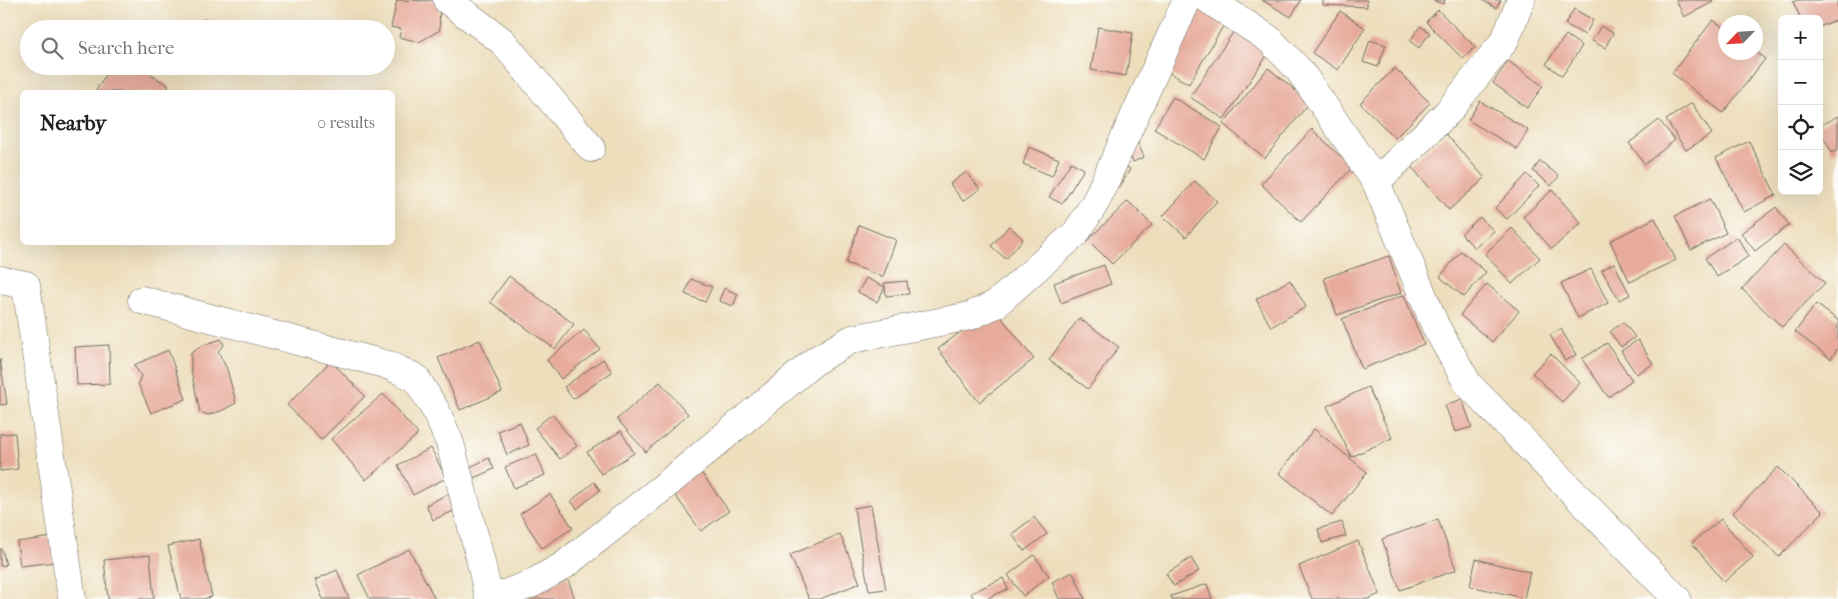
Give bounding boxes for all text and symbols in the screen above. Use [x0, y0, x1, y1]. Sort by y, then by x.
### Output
north arrow [1718, 15, 1763, 60]
map controls [1778, 15, 1823, 195]
button: + [1778, 15, 1823, 60]
search box [20, 20, 395, 75]
icon: search [38, 34, 66, 62]
text: Search here [78, 37, 174, 59]
button: − [1778, 60, 1823, 105]
button: locate [1778, 105, 1823, 150]
text: Nearby [40, 111, 106, 135]
text: 0 results [317, 113, 375, 132]
button: layers [1778, 150, 1823, 195]

